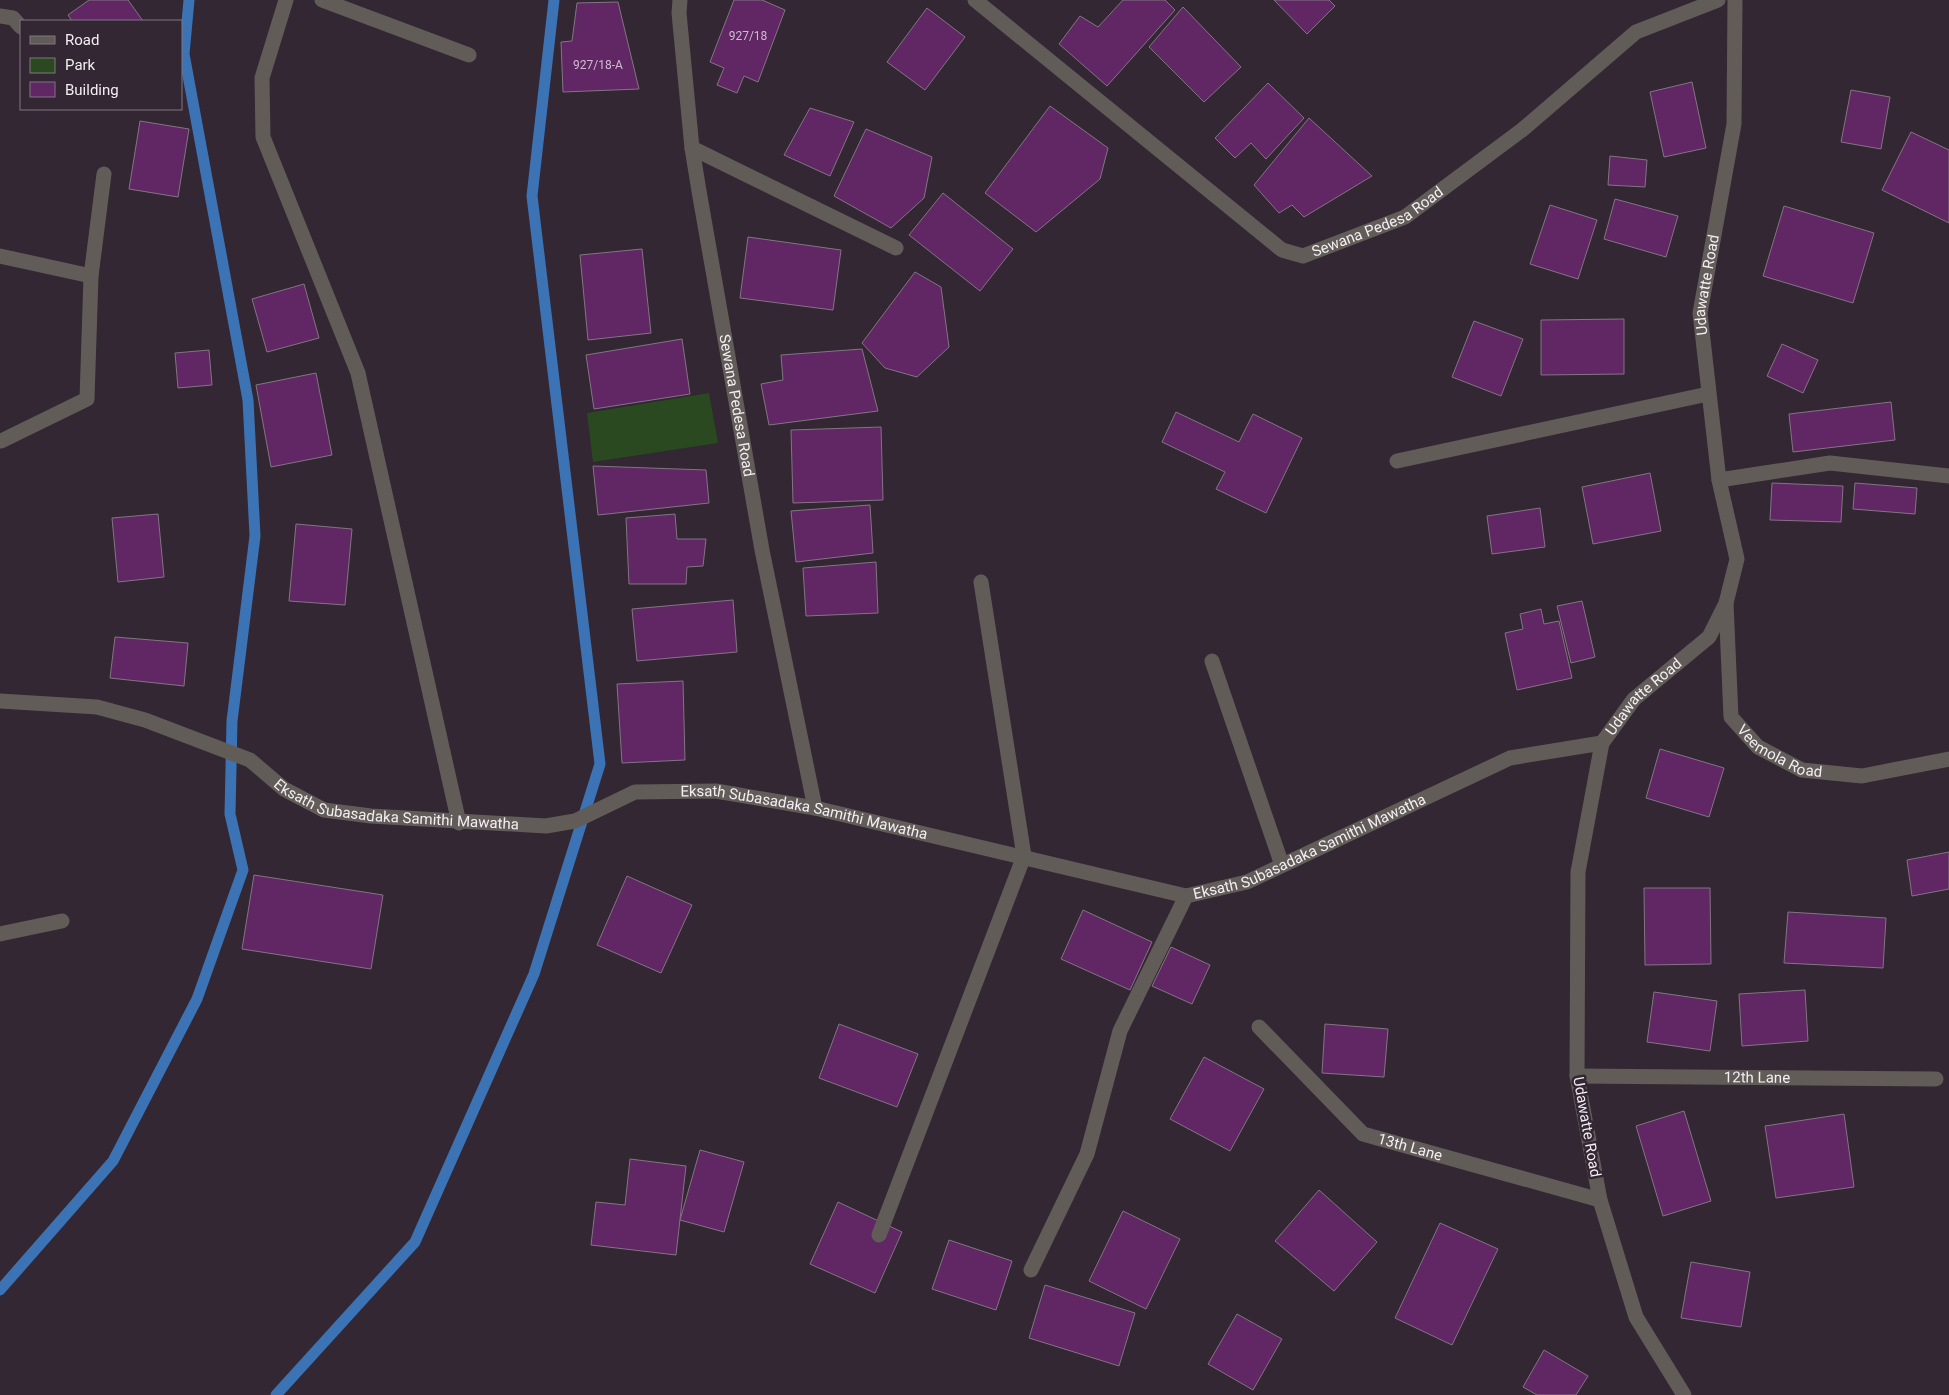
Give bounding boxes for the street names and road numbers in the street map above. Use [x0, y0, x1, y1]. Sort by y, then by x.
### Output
street label: Sewana Pedesa Road [1309, 183, 1447, 261]
street label: Udawatte Road [1691, 233, 1723, 336]
street label: Sewana Pedesa Road [715, 333, 758, 478]
street label: Udawatte Road [1602, 654, 1685, 739]
street label: Veemola Road [1733, 721, 1823, 781]
street label: Eksath Subasadaka Samithi Mawatha [270, 775, 519, 833]
street label: Eksath Subasadaka Samithi Mawatha [680, 782, 929, 843]
street label: Eksath Subasadaka Samithi Mawatha [1191, 790, 1429, 903]
street label: 12th Lane [1724, 1068, 1790, 1087]
street label: Udawatte Road [1569, 1075, 1605, 1179]
street label: 13th Lane [1376, 1130, 1444, 1165]

